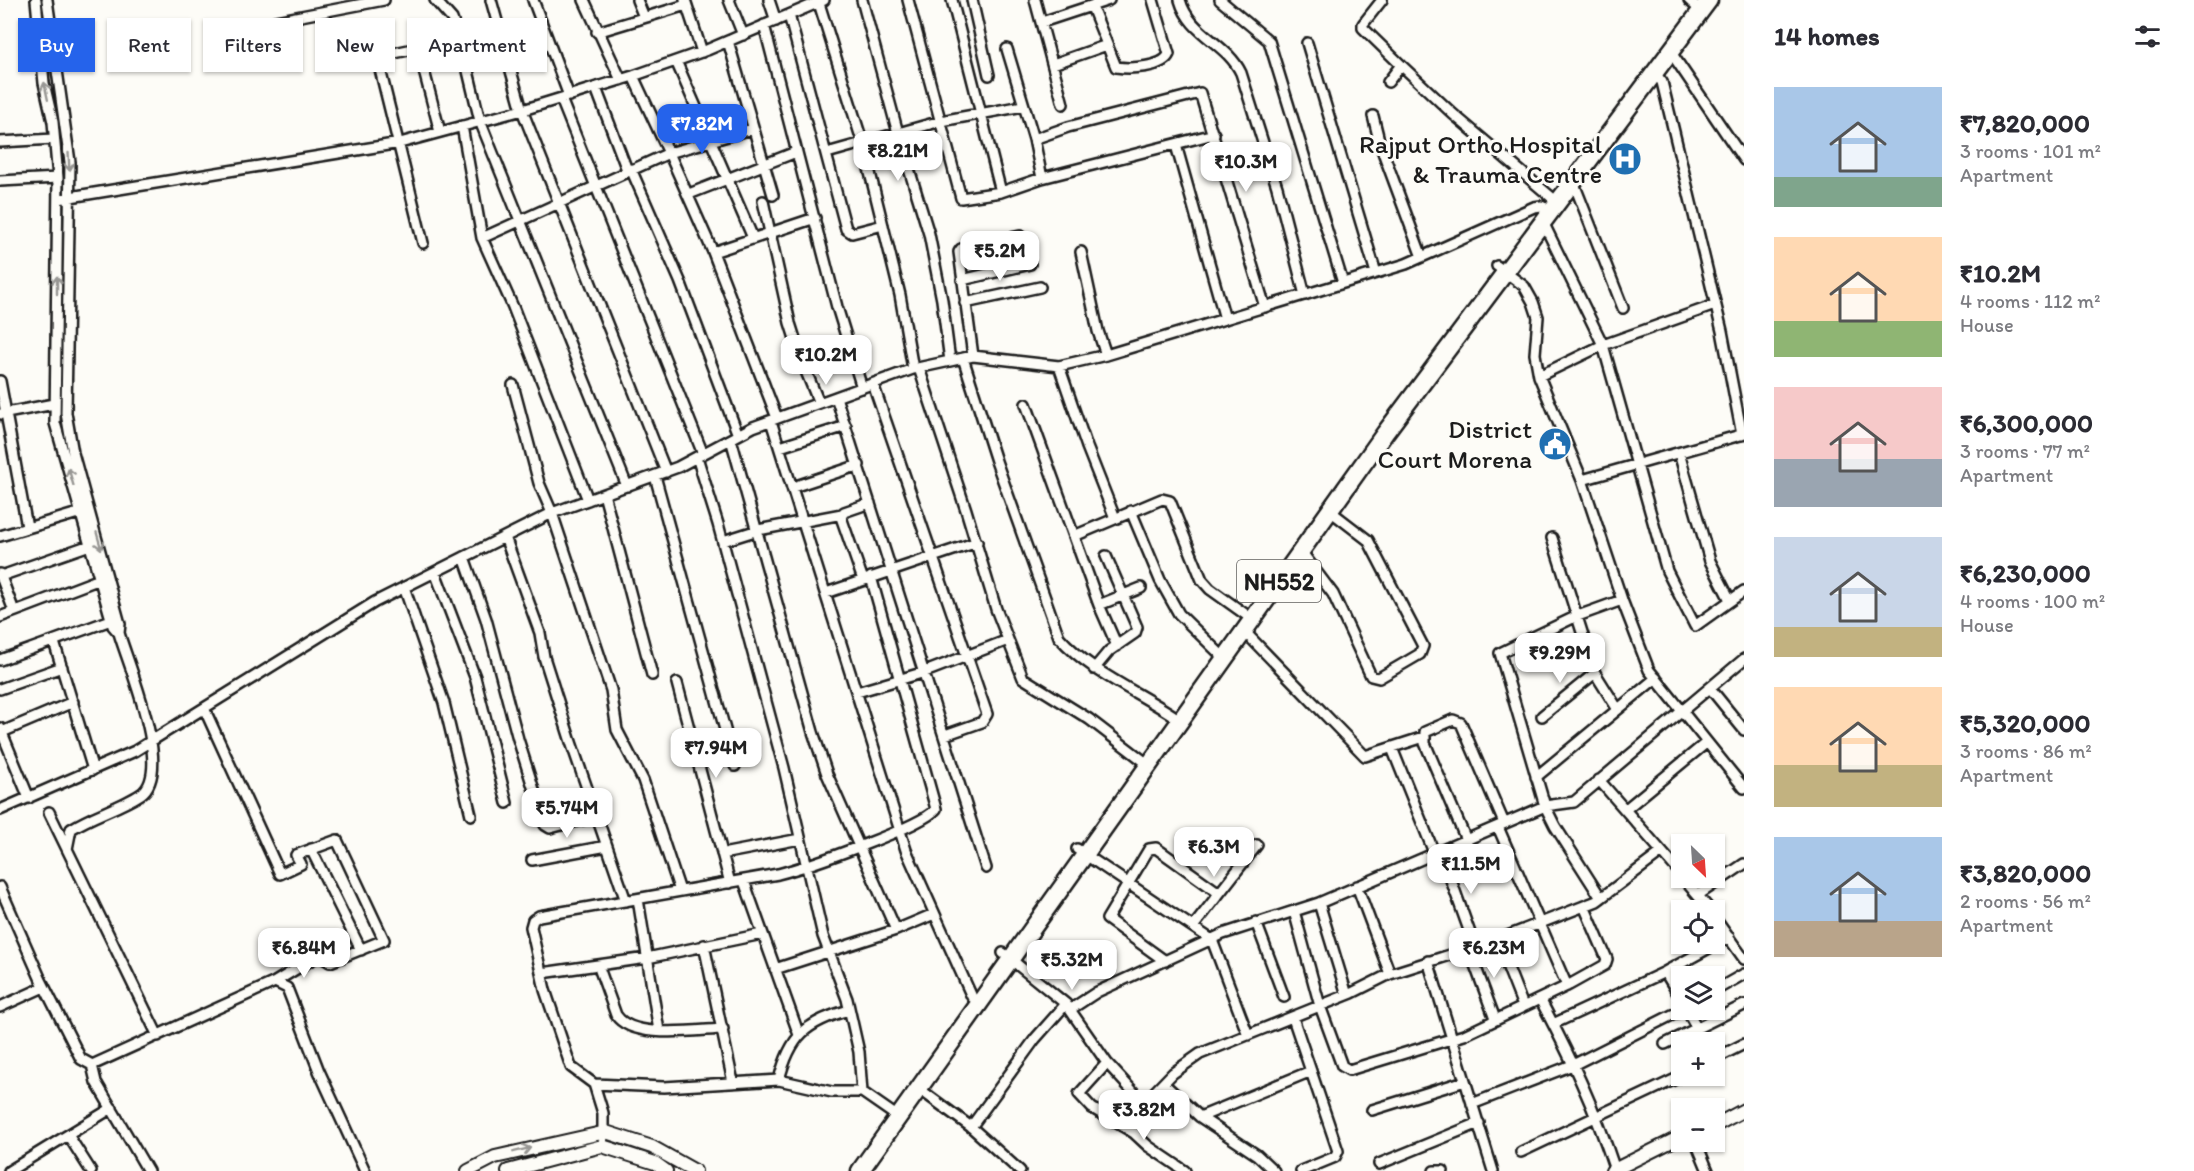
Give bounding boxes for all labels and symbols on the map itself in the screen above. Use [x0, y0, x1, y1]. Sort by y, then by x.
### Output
one-way arrow [40, 82, 51, 101]
pin: ₹7.82M [653, 104, 751, 155]
place label: Rajput Ortho Hospital & Trauma Centre [1359, 128, 1602, 190]
pin: ₹8.21M [849, 131, 947, 182]
hospital icon: Rajput Ortho Hospital & Trauma Centre [1607, 141, 1643, 177]
pin: ₹10.3M [1197, 142, 1295, 193]
one-way arrow [64, 151, 75, 171]
pin: ₹5.2M [958, 231, 1042, 282]
one-way arrow [51, 275, 63, 295]
pin: ₹10.2M [777, 335, 875, 386]
place label: District Court Morena [1377, 413, 1532, 475]
public building icon: District Court Morena [1537, 426, 1573, 462]
one-way arrow [64, 468, 76, 487]
one-way arrow [94, 531, 105, 550]
road number: NH552 [1237, 560, 1321, 602]
pin: ₹9.29M [1511, 633, 1609, 684]
pin: ₹7.94M [667, 728, 765, 779]
pin: ₹5.74M [518, 788, 616, 839]
pin: ₹6.3M [1172, 827, 1256, 878]
north arrow [1671, 834, 1725, 888]
pin: ₹11.5M [1422, 844, 1520, 895]
pin: ₹6.84M [255, 928, 353, 979]
pin: ₹6.23M [1445, 928, 1543, 979]
pin: ₹5.32M [1023, 940, 1121, 991]
pin: ₹3.82M [1095, 1090, 1193, 1141]
one-way arrow [512, 1143, 531, 1155]

